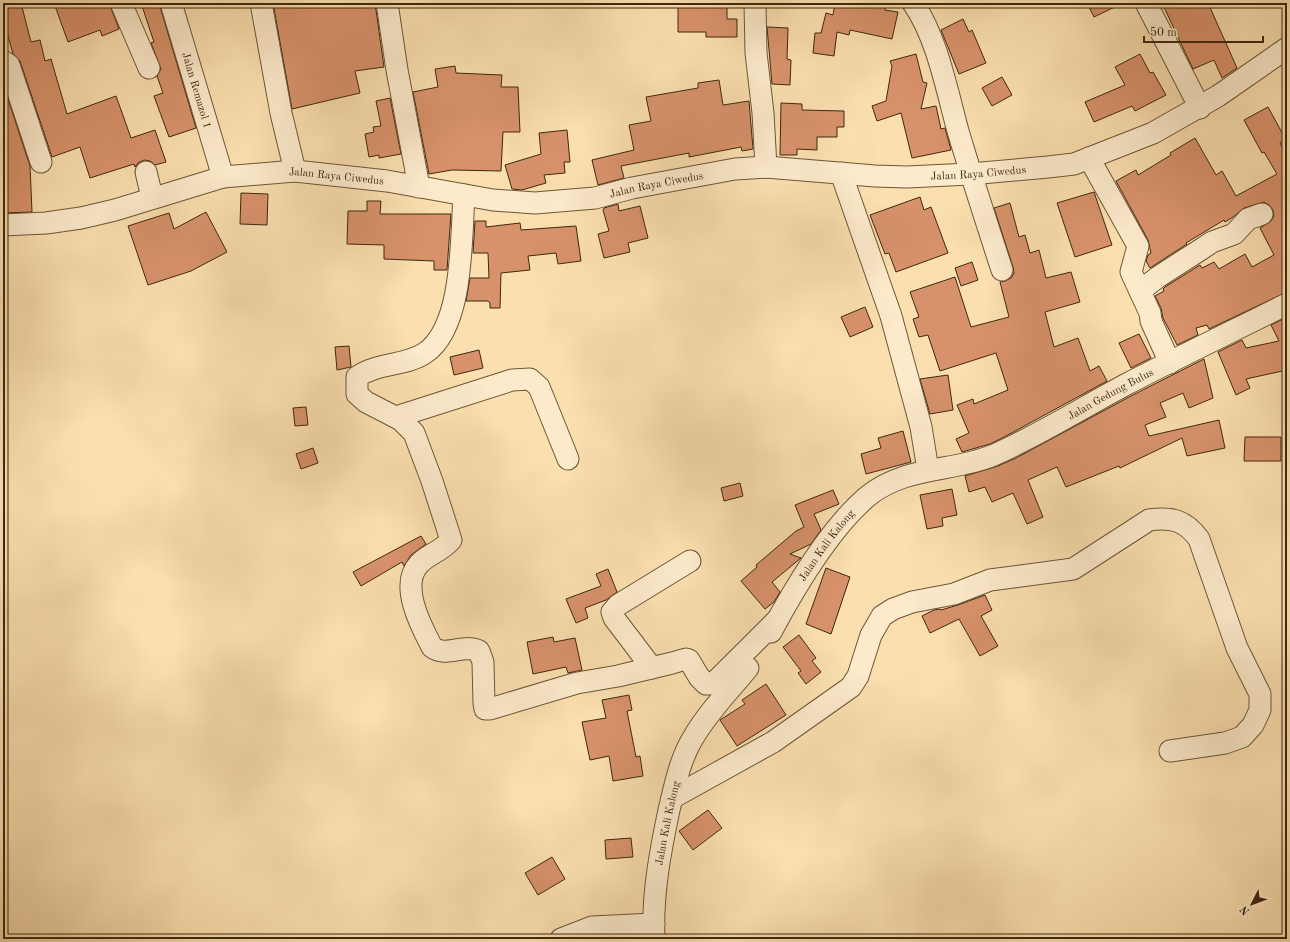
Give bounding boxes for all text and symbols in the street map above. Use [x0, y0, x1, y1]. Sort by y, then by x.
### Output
scale bar [1144, 18, 1263, 44]
text: 50 m [1150, 26, 1177, 39]
street label: Jalan Remazol 1 [179, 51, 212, 130]
street label: Jalan Raya Ciwedus [930, 165, 1027, 183]
street label: Jalan Raya Ciwedus [288, 167, 385, 188]
street label: Jalan Raya Ciwedus [608, 171, 705, 201]
street label: Jalan Gedung Bulus [1066, 367, 1156, 423]
street label: Jalan Kali Kalong [798, 508, 857, 584]
street label: Jalan Kali Kalong [655, 780, 683, 866]
north arrow [1232, 884, 1272, 924]
text: N [1238, 902, 1253, 916]

